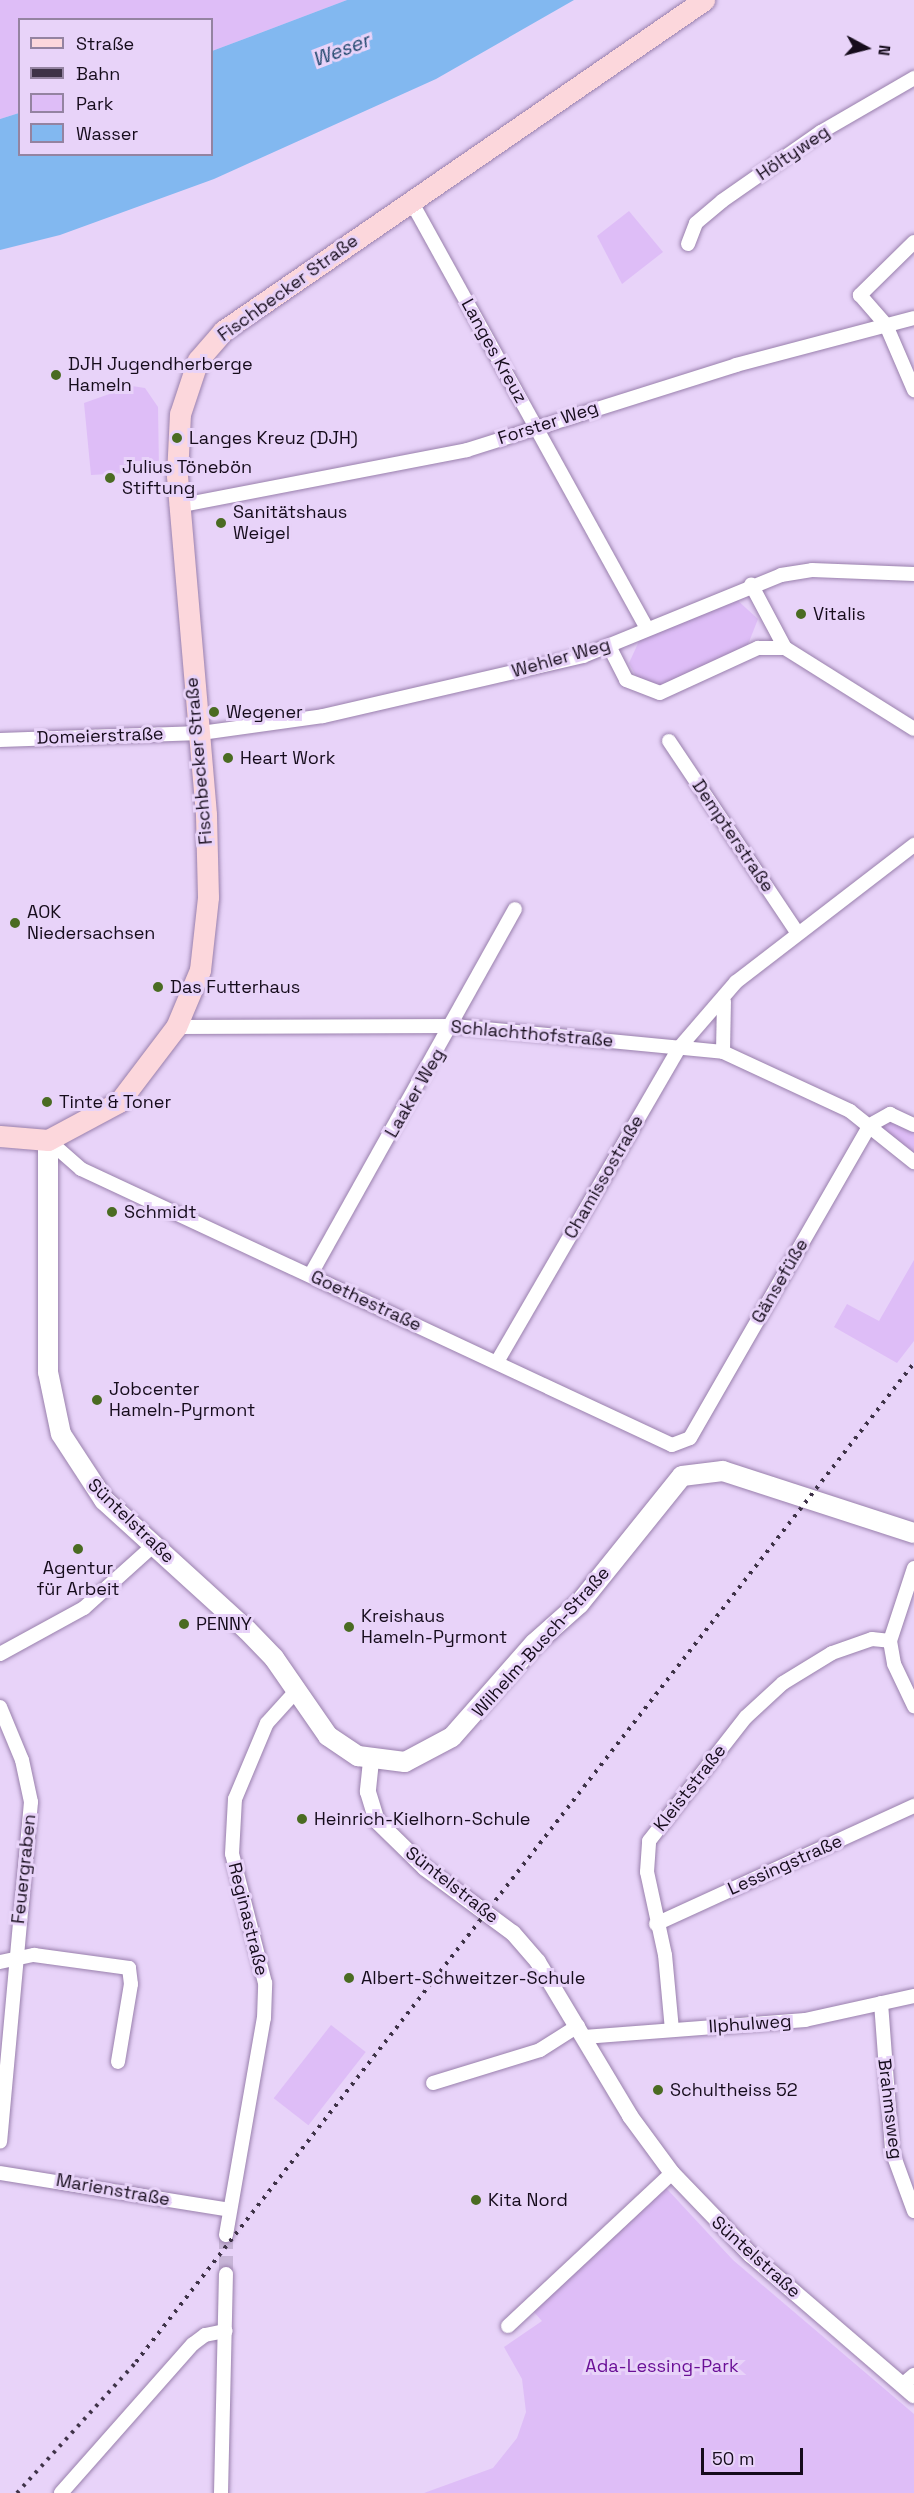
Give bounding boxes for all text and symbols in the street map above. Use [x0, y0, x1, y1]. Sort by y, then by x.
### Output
legend [18, 18, 213, 156]
north arrow [836, 18, 896, 78]
water label: Weser [309, 28, 373, 72]
text: Straße [76, 32, 134, 55]
text: N [873, 44, 895, 57]
text: Bahn [76, 62, 120, 85]
text: Park [76, 92, 113, 115]
street label: Höltyweg [753, 121, 833, 185]
text: Wasser [76, 122, 138, 145]
street label: Fischbecker Straße [214, 230, 362, 346]
street label: Langes Kreuz [456, 295, 532, 407]
place label: DJH Jugendherberge Hameln [68, 354, 253, 397]
marker: DJH Jugendherberge Hameln [49, 368, 63, 382]
street label: Forster Weg [495, 397, 601, 449]
place label: Langes Kreuz (DJH) [189, 427, 358, 449]
marker: Langes Kreuz (DJH) [170, 431, 184, 445]
place label: Julius Tönebön Stiftung [122, 457, 253, 500]
marker: Julius Tönebön Stiftung [103, 471, 117, 485]
place label: Sanitätshaus Weigel [233, 502, 347, 544]
marker: Sanitätshaus Weigel [214, 516, 228, 530]
place label: Vitalis [813, 603, 865, 625]
marker: Vitalis [794, 607, 808, 621]
street label: Wehler Weg [509, 634, 613, 682]
street label: Fischbecker Straße [181, 676, 217, 846]
place label: Wegener [226, 701, 303, 723]
marker: Wegener [207, 705, 221, 719]
street label: Domeierstraße [36, 723, 164, 749]
place label: Heart Work [240, 747, 336, 769]
marker: Heart Work [221, 751, 235, 765]
street label: Dempterstraße [687, 776, 779, 896]
place label: AOK Niedersachsen [27, 902, 155, 944]
marker: AOK Niedersachsen [8, 916, 22, 930]
place label: Das Futterhaus [170, 976, 300, 998]
marker: Das Futterhaus [151, 980, 165, 994]
street label: Schlachthofstraße [450, 1016, 614, 1052]
street label: Laaker Weg [381, 1045, 449, 1141]
place label: Tinte & Toner [59, 1091, 172, 1113]
marker: Tinte & Toner [40, 1095, 54, 1109]
street label: Chamissostraße [560, 1111, 648, 1243]
place label: Schmidt [124, 1201, 197, 1223]
marker: Schmidt [105, 1205, 119, 1219]
street label: Gänsefüße [747, 1235, 813, 1327]
street label: Goethestraße [307, 1266, 425, 1336]
place label: Jobcenter Hameln-Pyrmont [109, 1379, 255, 1422]
marker: Jobcenter Hameln-Pyrmont [90, 1393, 104, 1407]
street label: Süntelstraße [83, 1474, 179, 1568]
marker: Agentur für Arbeit [71, 1542, 85, 1556]
place label: Agentur für Arbeit [36, 1558, 120, 1600]
street label: Wilhelm-Busch-Straße [468, 1562, 614, 1722]
place label: Kreishaus Hameln-Pyrmont [361, 1606, 507, 1648]
place label: PENNY [196, 1613, 252, 1635]
marker: PENNY [177, 1617, 191, 1631]
marker: Kreishaus Hameln-Pyrmont [342, 1620, 356, 1634]
street label: Kleiststraße [649, 1740, 731, 1836]
place label: Heinrich-Kielhorn-Schule [314, 1808, 530, 1830]
marker: Heinrich-Kielhorn-Schule [295, 1812, 309, 1826]
street label: Feuergraben [8, 1813, 40, 1925]
street label: Lessingstraße [725, 1830, 845, 1900]
street label: Süntelstraße [401, 1842, 503, 1928]
street label: Reginastraße [224, 1860, 272, 1978]
place label: Albert-Schweitzer-Schule [361, 1967, 585, 1989]
marker: Albert-Schweitzer-Schule [342, 1971, 356, 1985]
street label: Ilphulweg [708, 2010, 792, 2038]
street label: Brahmsweg [873, 2058, 907, 2160]
place label: Schultheiss 52 [670, 2079, 798, 2101]
marker: Schultheiss 52 [651, 2083, 665, 2097]
street label: Marienstraße [54, 2169, 172, 2211]
place label: Kita Nord [488, 2189, 568, 2211]
marker: Kita Nord [469, 2193, 483, 2207]
street label: Süntelstraße [707, 2211, 805, 2303]
park label: Ada-Lessing-Park [585, 2355, 739, 2377]
scale bar [704, 2436, 806, 2474]
text: 50 m [712, 2447, 754, 2470]

